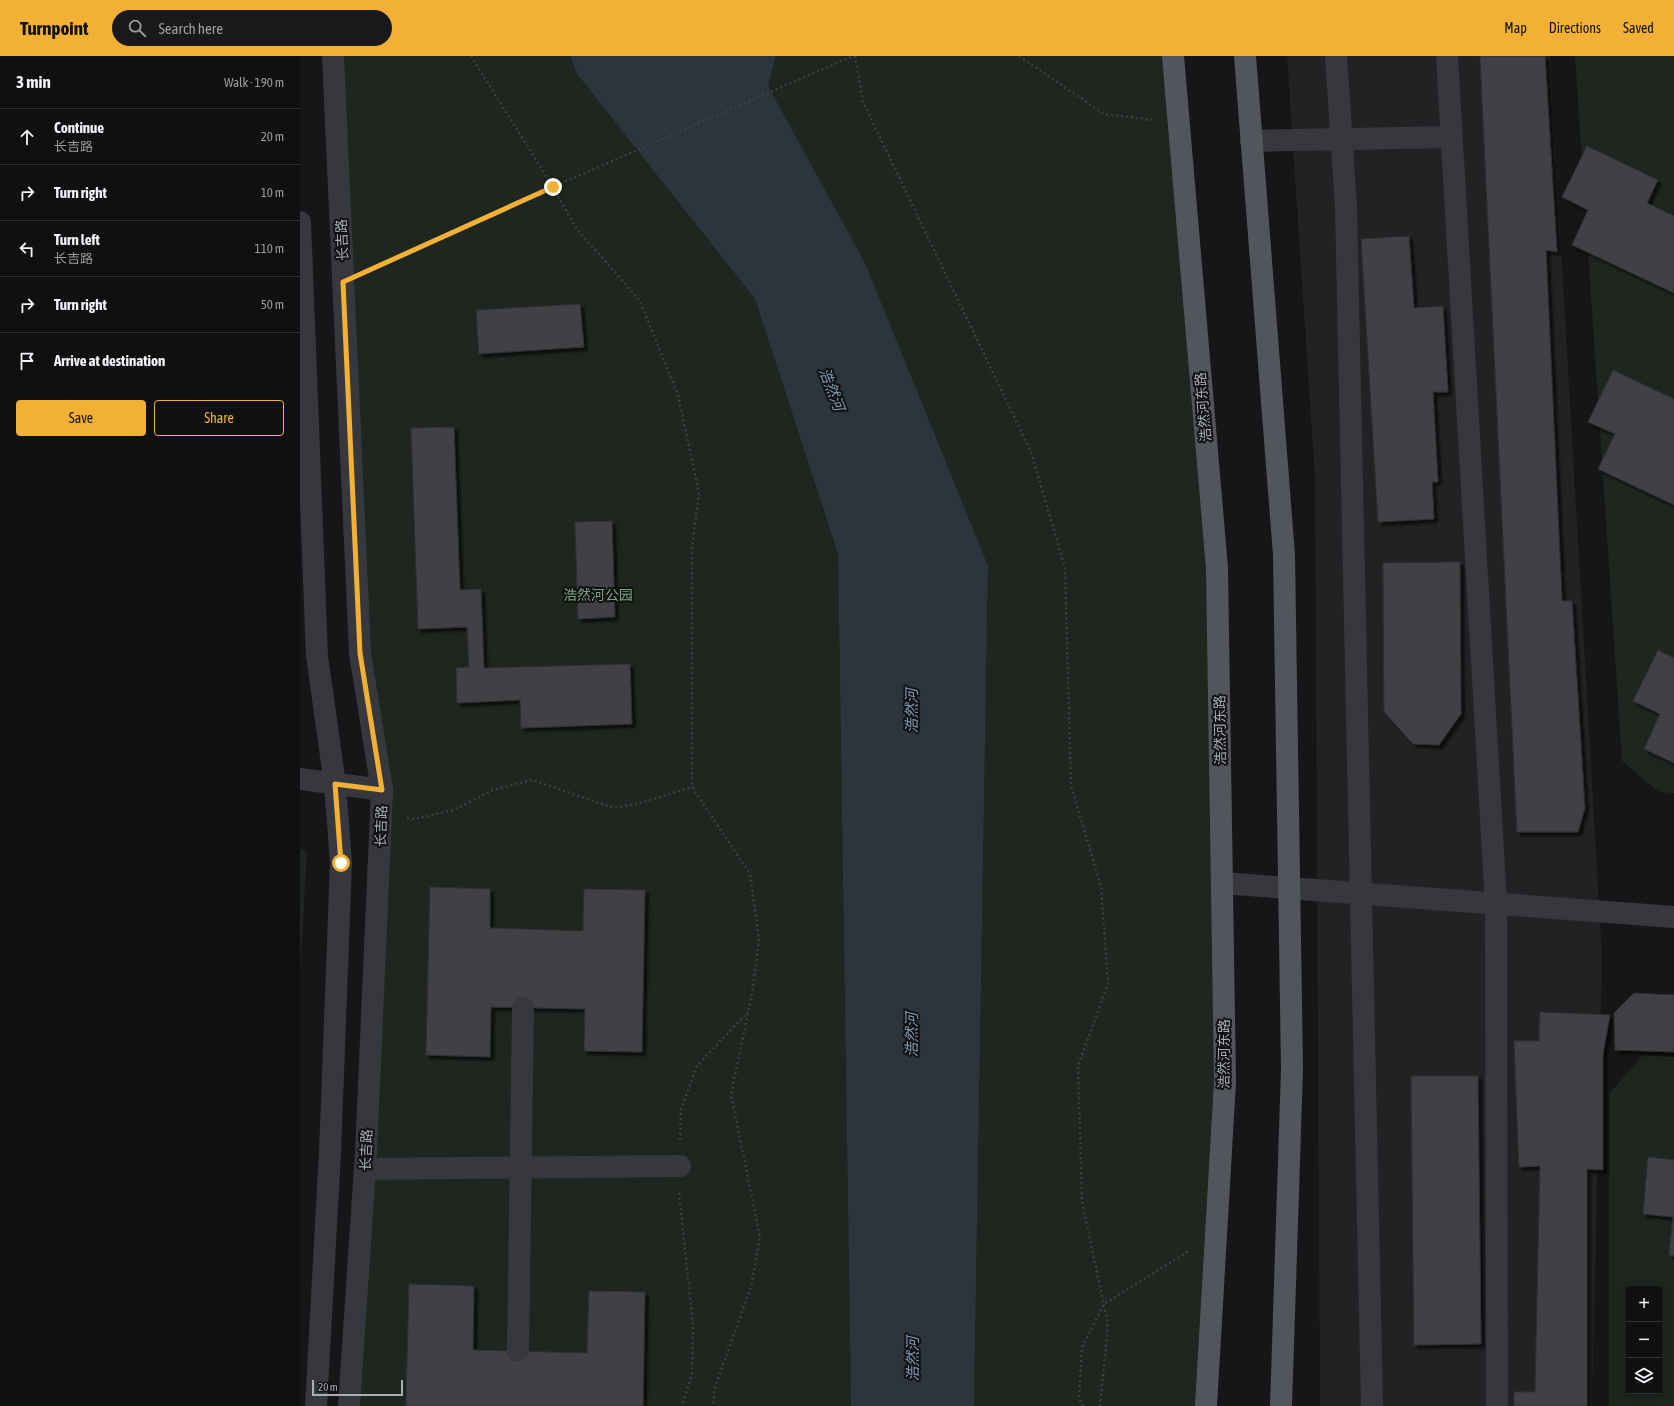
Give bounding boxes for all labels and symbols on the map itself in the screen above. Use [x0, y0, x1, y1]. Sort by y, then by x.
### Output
route end [544, 178, 562, 196]
street label: 长吉路 [333, 219, 351, 261]
water label: 浩然河 [816, 365, 849, 416]
street label: 浩然河东路 [1192, 371, 1214, 443]
park label: 浩然河公园 [563, 587, 633, 603]
water label: 浩然河 [903, 686, 920, 734]
street label: 浩然河东路 [1211, 695, 1229, 765]
street label: 长吉路 [372, 805, 390, 847]
route start [332, 854, 350, 872]
water label: 浩然河 [903, 1010, 920, 1058]
street label: 浩然河东路 [1216, 1019, 1232, 1089]
street label: 长吉路 [357, 1129, 375, 1171]
water label: 浩然河 [904, 1334, 921, 1382]
scale bar [312, 1378, 403, 1397]

